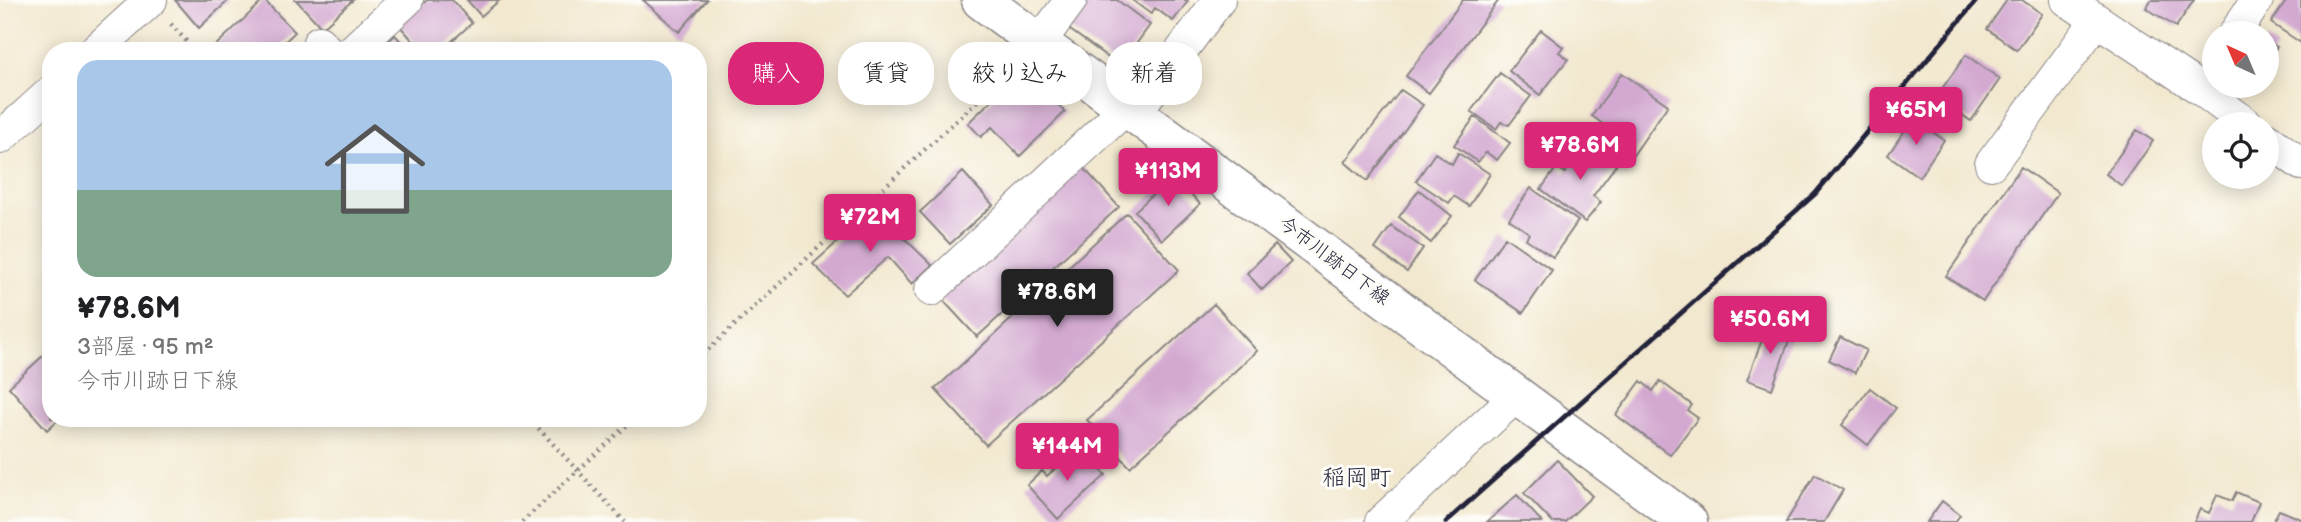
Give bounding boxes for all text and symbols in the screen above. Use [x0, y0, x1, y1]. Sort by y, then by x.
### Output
north arrow [2202, 21, 2278, 98]
map controls [2202, 21, 2279, 189]
chip: 購入 [728, 42, 824, 105]
chip: 賃貸 [838, 42, 934, 105]
chip: 絞り込み [948, 42, 1092, 105]
chip: 新着 [1106, 42, 1202, 105]
pin: ¥65M [1875, 88, 1957, 147]
text: ¥65M [1885, 96, 1947, 124]
icon: home [312, 106, 438, 232]
button: locate [2202, 112, 2279, 189]
pin: ¥78.6M [1523, 122, 1637, 182]
text: ¥78.6M [1540, 131, 1620, 159]
pin: ¥113M [1119, 148, 1217, 208]
text: ¥113M [1135, 157, 1201, 185]
pin: ¥72M [829, 194, 911, 254]
text: ¥72M [840, 203, 900, 231]
street label: 今市川跡日下線 [1274, 212, 1394, 310]
pin: ¥78.6M [1000, 270, 1114, 329]
text: ¥78.6M [1017, 278, 1097, 306]
text: ¥78.6M [77, 291, 181, 327]
pin: ¥50.6M [1713, 296, 1827, 356]
text: ¥50.6M [1730, 305, 1810, 333]
text: 3部屋 · 95 m² [77, 333, 214, 361]
text: 今市川跡日下線 [77, 367, 238, 395]
pin: ¥144M [1018, 424, 1116, 483]
text: ¥144M [1032, 432, 1102, 460]
district label: 稲岡町 [1323, 464, 1392, 492]

